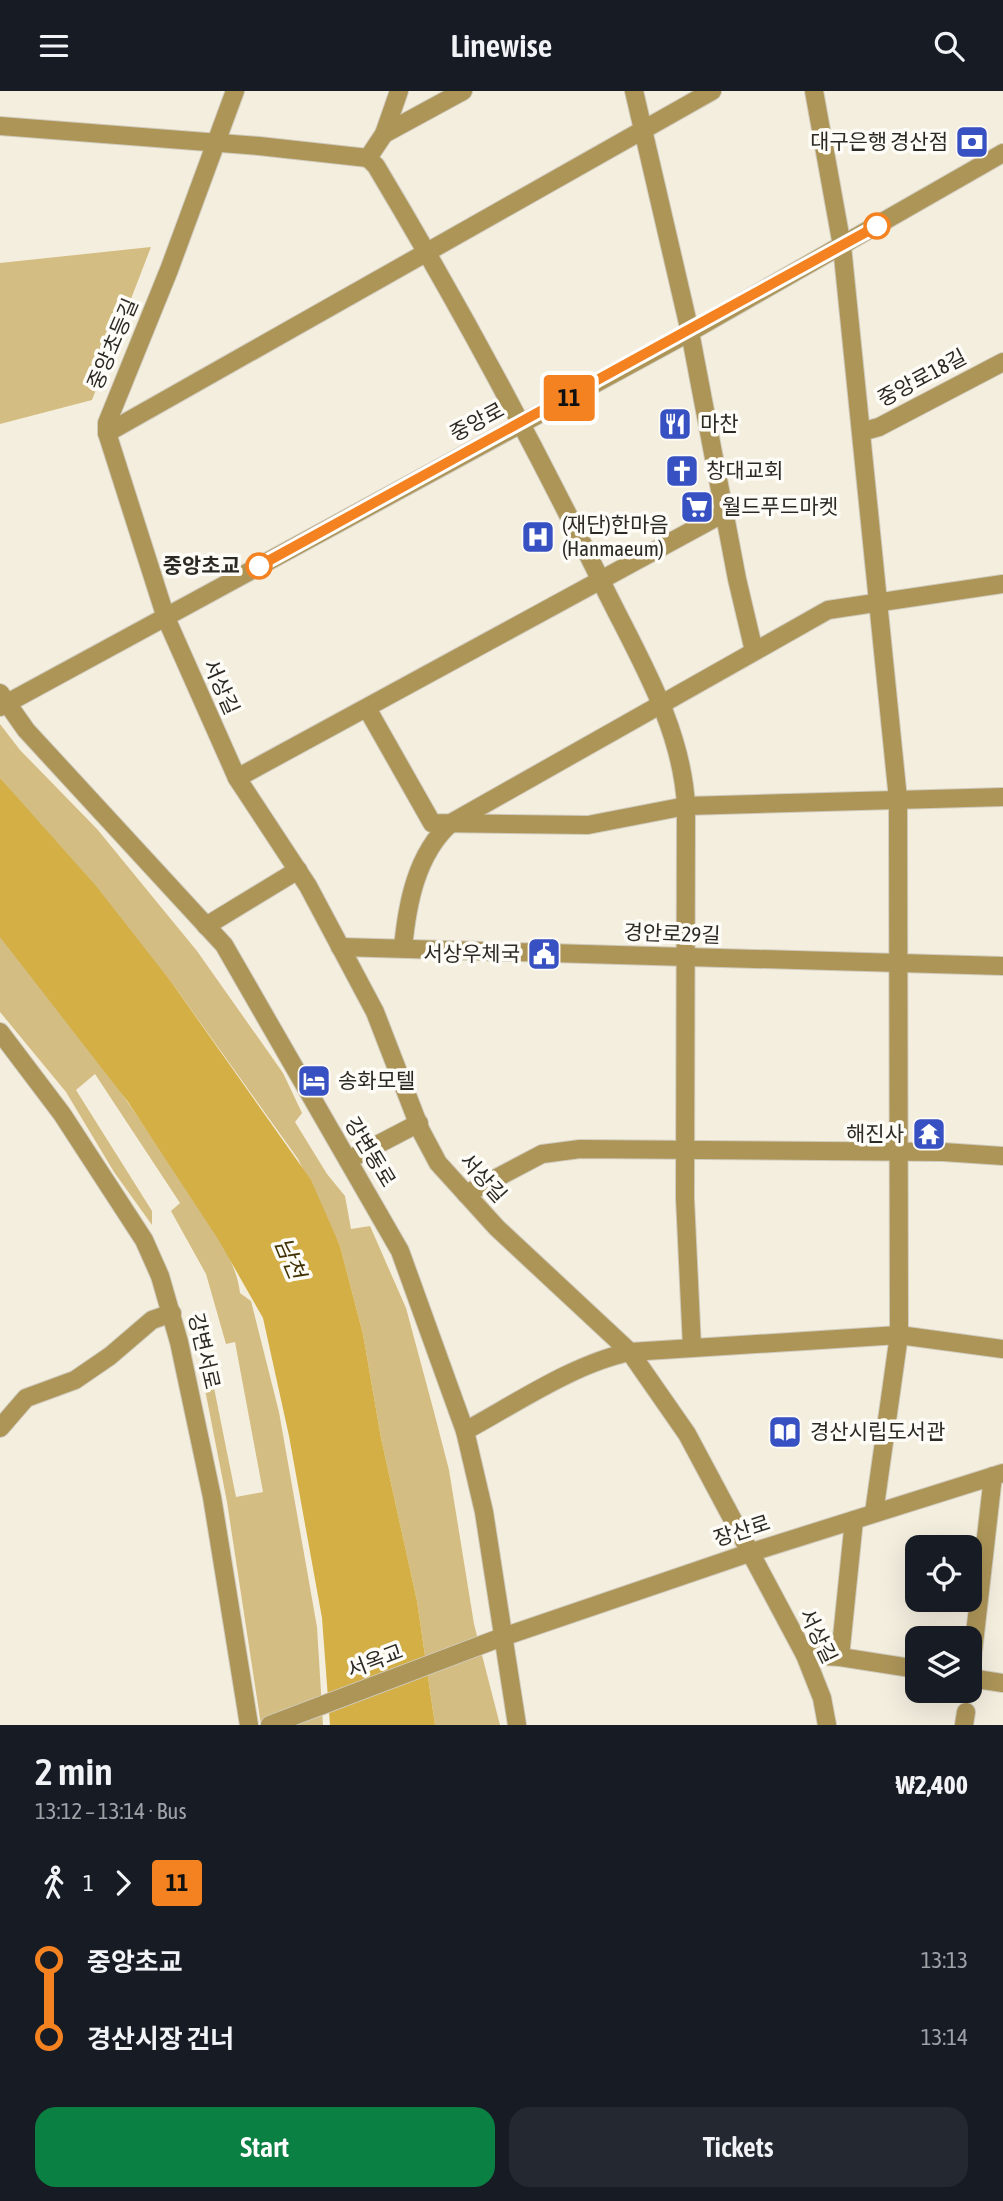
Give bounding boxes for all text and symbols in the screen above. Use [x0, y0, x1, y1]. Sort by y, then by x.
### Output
icon: menu [35, 27, 73, 65]
text: Linewise [451, 27, 552, 64]
icon: search [930, 27, 968, 65]
bank icon: 대구은행 경산점 [953, 123, 991, 161]
place label: 대구은행 경산점 [810, 129, 948, 153]
unlabelled marker [864, 213, 890, 239]
street label: 중앙초등길 [82, 294, 142, 393]
street label: 중앙로18길 [873, 344, 970, 410]
line badge: 11 [538, 375, 600, 421]
text: 11 [558, 384, 580, 411]
street label: 중앙로 [445, 397, 508, 445]
restaurant icon: 마찬 [656, 405, 694, 443]
place label: 마찬 [700, 411, 739, 435]
church icon: 창대교회 [663, 452, 701, 490]
place label: 창대교회 [706, 458, 783, 482]
supermarket icon: 월드푸드마켓 [678, 488, 716, 526]
place label: 월드푸드마켓 [722, 494, 838, 518]
place label: (재단)한마음 (Hanmaeum) [562, 512, 669, 560]
hospital icon: (재단)한마음 (Hanmaeum) [519, 518, 557, 556]
place label: 중앙초교 [163, 553, 240, 577]
marker: 중앙초교 [246, 553, 272, 579]
street label: 서상길 [199, 655, 245, 718]
street label: 경안로29길 [623, 919, 721, 947]
public building icon: 서상우체국 [525, 935, 563, 973]
place label: 서상우체국 [423, 941, 520, 965]
hotel icon: 송화모텔 [295, 1062, 333, 1100]
place label: 송화모텔 [338, 1068, 415, 1092]
street label: 강변동로 [341, 1112, 401, 1191]
temple icon: 해진사 [910, 1115, 948, 1153]
place label: 해진사 [846, 1121, 904, 1145]
street label: 서상길 [455, 1148, 512, 1207]
water label: 남천 [270, 1233, 311, 1285]
street label: 강변서로 [185, 1310, 225, 1391]
library icon: 경산시립도서관 [766, 1413, 804, 1451]
place label: 경산시립도서관 [810, 1419, 945, 1443]
street label: 장산로 [710, 1510, 773, 1550]
map controls [905, 1535, 982, 1703]
button: locate [905, 1535, 982, 1612]
street label: 서상길 [795, 1604, 842, 1667]
button: layers [905, 1626, 982, 1703]
street label: 서옥교 [343, 1638, 406, 1682]
text: 2 min [35, 1750, 113, 1793]
text: ₩2,400 [896, 1770, 968, 1800]
text: 13:12 – 13:14 · Bus [35, 1798, 187, 1824]
icon: walk [35, 1864, 73, 1902]
icon: forward [104, 1864, 142, 1902]
text: 11 [166, 1869, 188, 1896]
text: 1 [83, 1870, 94, 1896]
text: 중앙초교 [87, 1947, 183, 1977]
text: 13:13 [921, 1947, 968, 1973]
text: 경산시장 건너 [87, 2024, 234, 2054]
text: 13:14 [921, 2024, 968, 2050]
button: Start [35, 2107, 495, 2187]
button: Tickets [509, 2107, 968, 2187]

